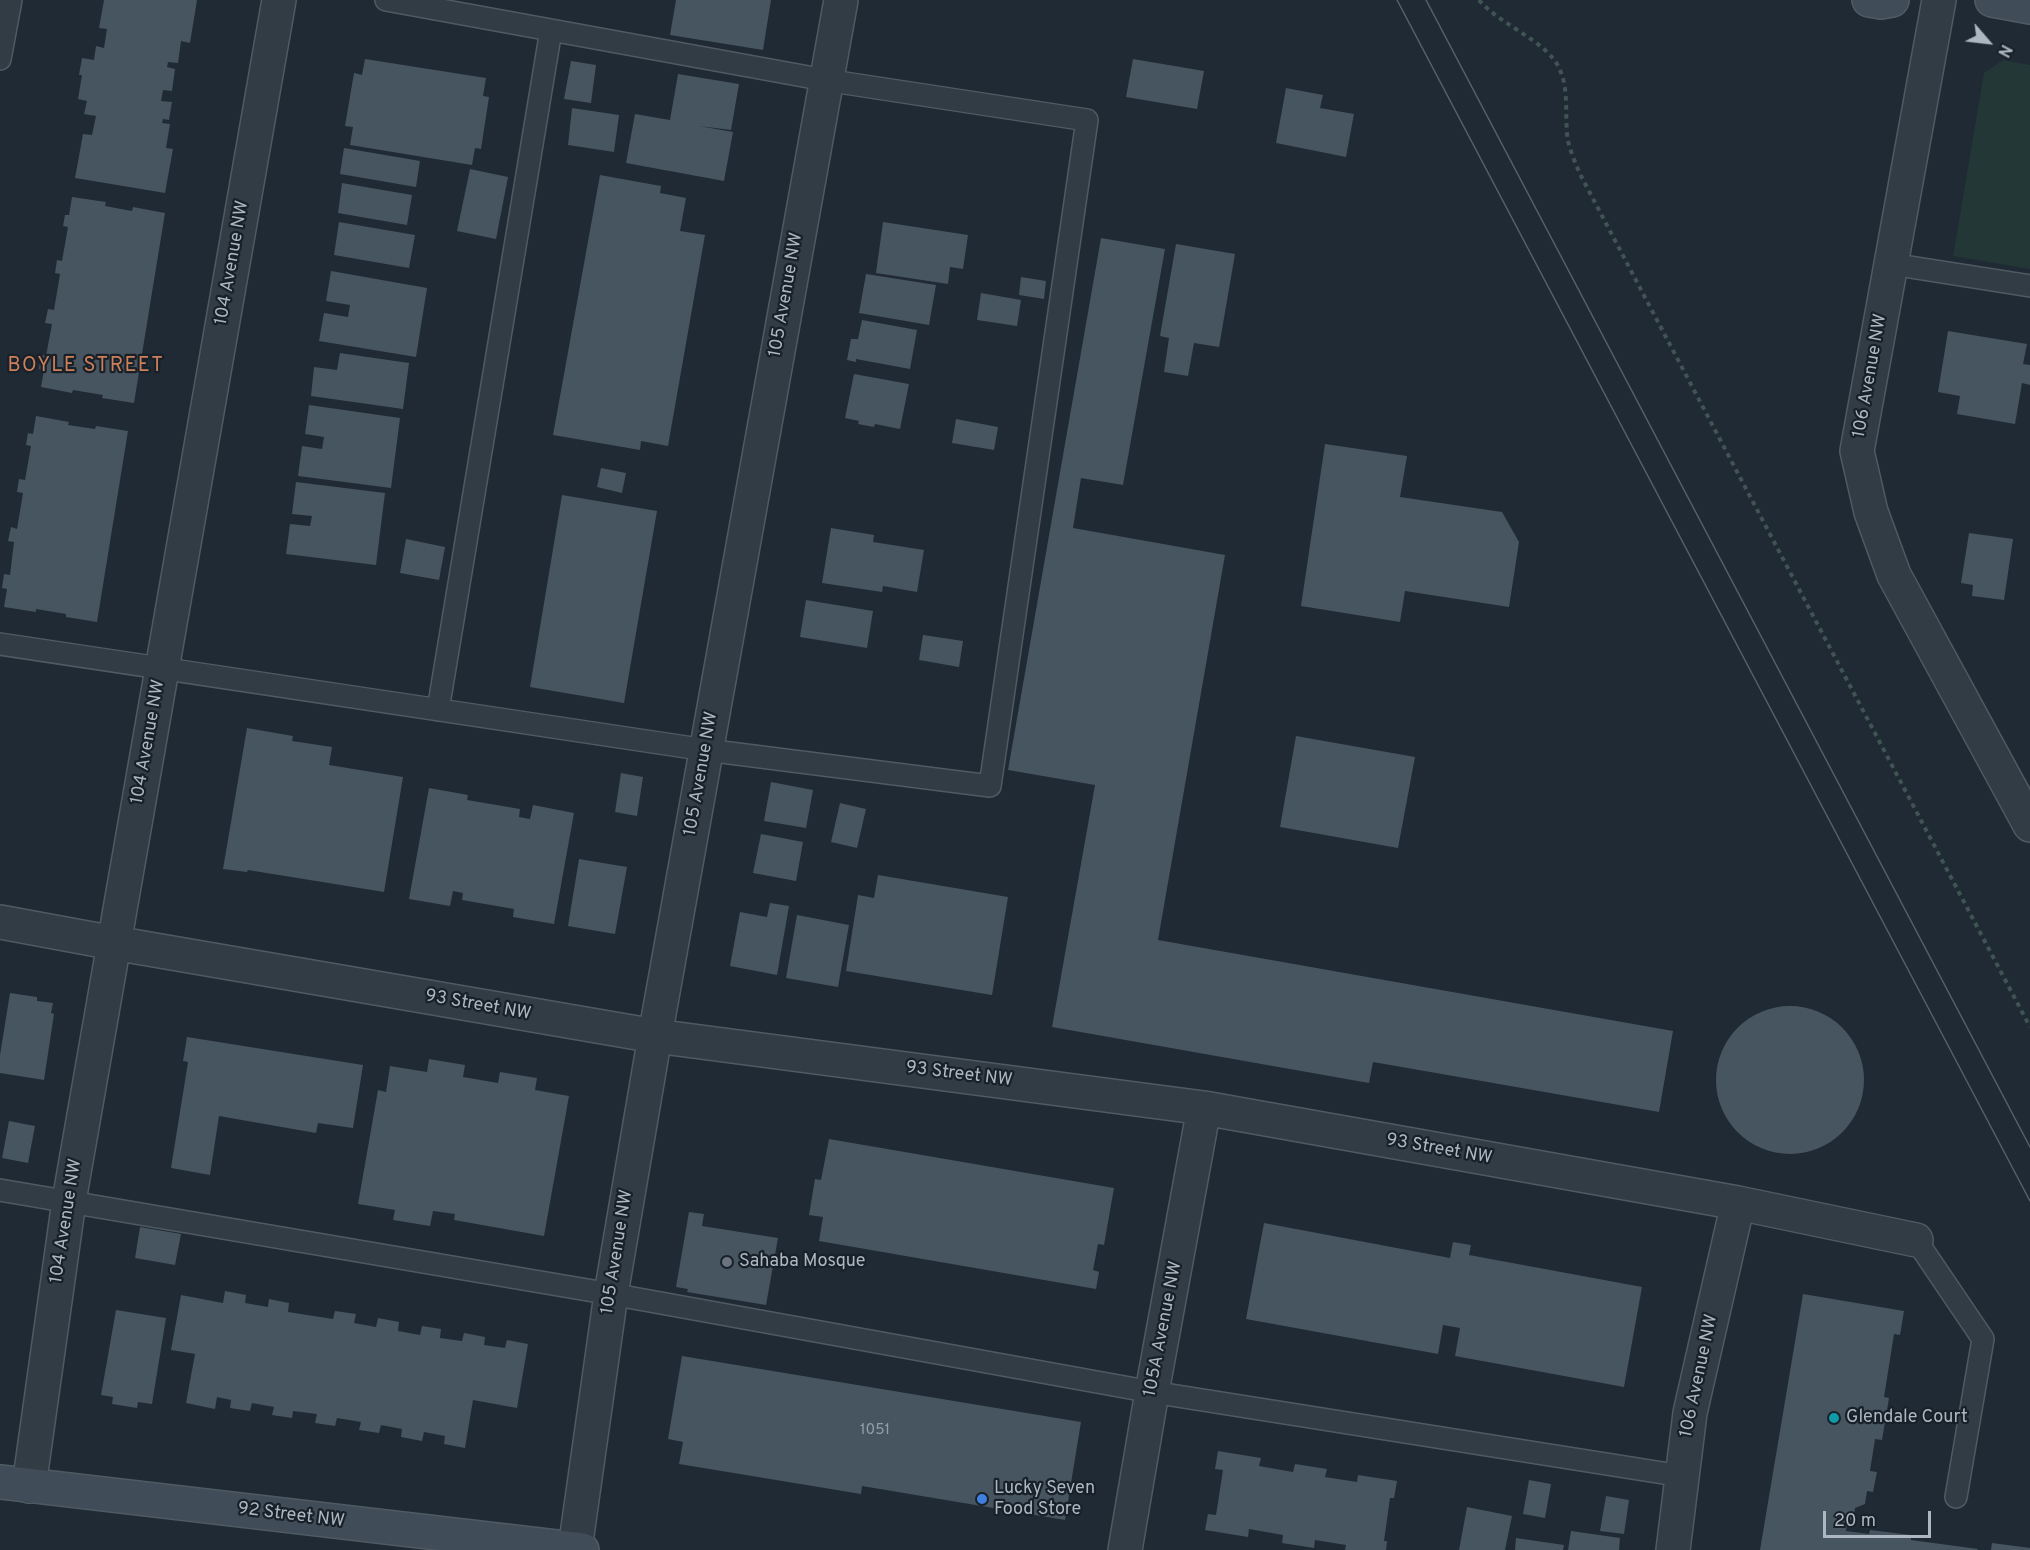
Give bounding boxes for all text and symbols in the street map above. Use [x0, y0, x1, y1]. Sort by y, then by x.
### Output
north arrow [1958, 12, 2018, 72]
text: N [1992, 41, 2015, 60]
street label: 104 Avenue NW [211, 199, 255, 327]
street label: 105 Avenue NW [765, 231, 809, 359]
street label: 106 Avenue NW [1849, 312, 1893, 440]
district label: BOYLE STREET [8, 355, 164, 379]
street label: 104 Avenue NW [127, 678, 171, 806]
street label: 105 Avenue NW [680, 710, 724, 838]
street label: 93 Street NW [423, 986, 533, 1026]
street label: 93 Street NW [904, 1058, 1014, 1092]
street label: 93 Street NW [1384, 1130, 1494, 1170]
street label: 104 Avenue NW [46, 1157, 88, 1285]
street label: 105 Avenue NW [597, 1188, 639, 1316]
place label: Sahaba Mosque [739, 1251, 866, 1273]
marker: Sahaba Mosque [720, 1255, 734, 1269]
street label: 105A Avenue NW [1140, 1259, 1188, 1399]
street label: 106 Avenue NW [1676, 1312, 1724, 1440]
place label: Glendale Court [1846, 1407, 1968, 1429]
marker: Glendale Court [1827, 1411, 1841, 1425]
house number: 1051 [860, 1422, 890, 1440]
place label: Lucky Seven Food Store [994, 1478, 1095, 1520]
marker: Lucky Seven Food Store [975, 1492, 989, 1506]
street label: 92 Street NW [236, 1499, 346, 1533]
scale bar [1826, 1499, 1934, 1537]
text: 20 m [1834, 1510, 1876, 1533]

